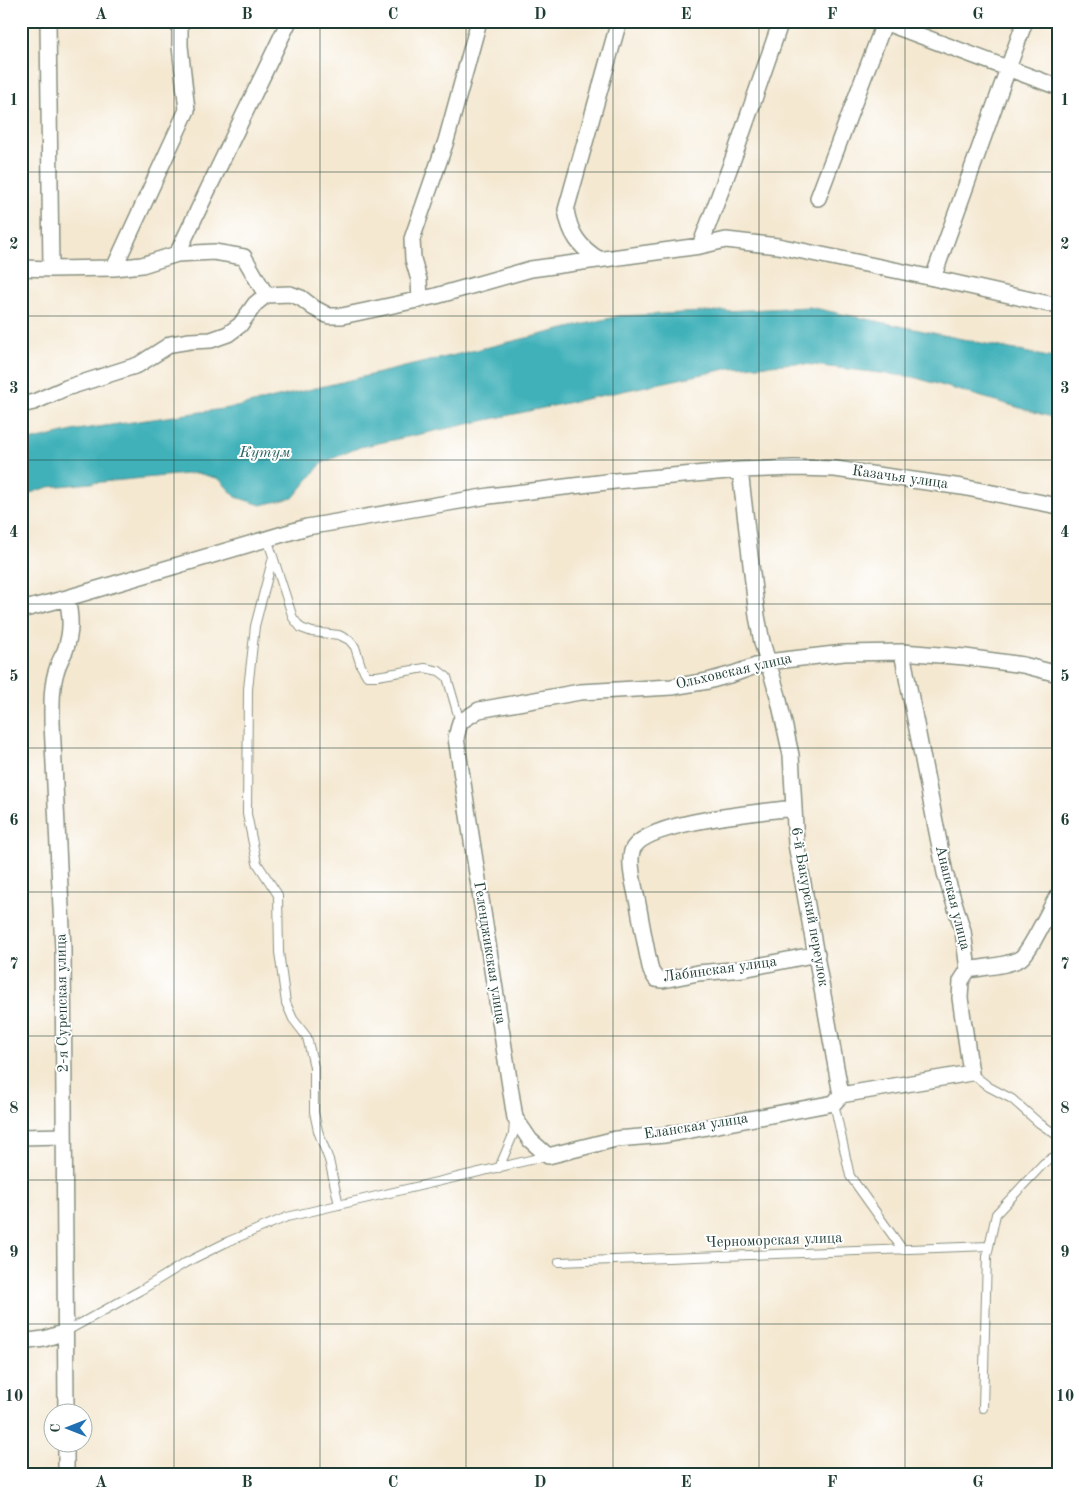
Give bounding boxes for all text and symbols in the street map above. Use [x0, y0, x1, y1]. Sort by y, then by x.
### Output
text: A [95, 7, 107, 23]
text: B [241, 7, 253, 23]
text: C [388, 7, 398, 23]
text: D [534, 7, 546, 23]
text: E [680, 7, 692, 23]
text: F [827, 7, 838, 23]
text: G [972, 7, 984, 23]
text: 1 [9, 93, 19, 109]
text: 1 [1060, 93, 1070, 109]
text: 2 [9, 237, 19, 253]
text: 2 [1060, 237, 1070, 253]
text: 3 [9, 381, 19, 397]
text: 3 [1060, 381, 1070, 397]
water label: Кутум [238, 445, 291, 461]
street label: Казачья улица [851, 464, 950, 492]
text: 4 [9, 525, 19, 541]
text: 4 [1060, 525, 1070, 541]
street label: Ольховская улица [675, 651, 794, 693]
text: 5 [9, 669, 19, 685]
text: 5 [1060, 669, 1070, 685]
text: 6 [9, 813, 19, 829]
text: 6 [1060, 813, 1070, 829]
street label: 6-й Бакурский переулок [788, 826, 831, 988]
street label: Анапская улица [932, 844, 972, 952]
street label: Геленджикская улица [470, 881, 508, 1026]
street label: 2-я Сурепская улица [54, 933, 72, 1073]
street label: Лабинская улица [662, 955, 778, 985]
text: 7 [9, 957, 19, 973]
text: 7 [1060, 957, 1070, 973]
text: 8 [9, 1101, 19, 1117]
text: 8 [1060, 1101, 1070, 1117]
street label: Еланская улица [643, 1111, 750, 1143]
street label: Черноморская улица [705, 1231, 843, 1251]
text: 9 [9, 1245, 19, 1261]
text: 9 [1060, 1245, 1070, 1261]
text: 10 [5, 1389, 23, 1405]
text: 10 [1056, 1389, 1074, 1405]
north arrow [42, 1402, 92, 1452]
text: С [49, 1423, 63, 1433]
text: A [95, 1475, 107, 1491]
text: B [241, 1475, 253, 1491]
text: C [388, 1475, 398, 1491]
text: D [534, 1475, 546, 1491]
text: E [680, 1475, 692, 1491]
text: F [827, 1475, 838, 1491]
text: G [972, 1475, 984, 1491]

